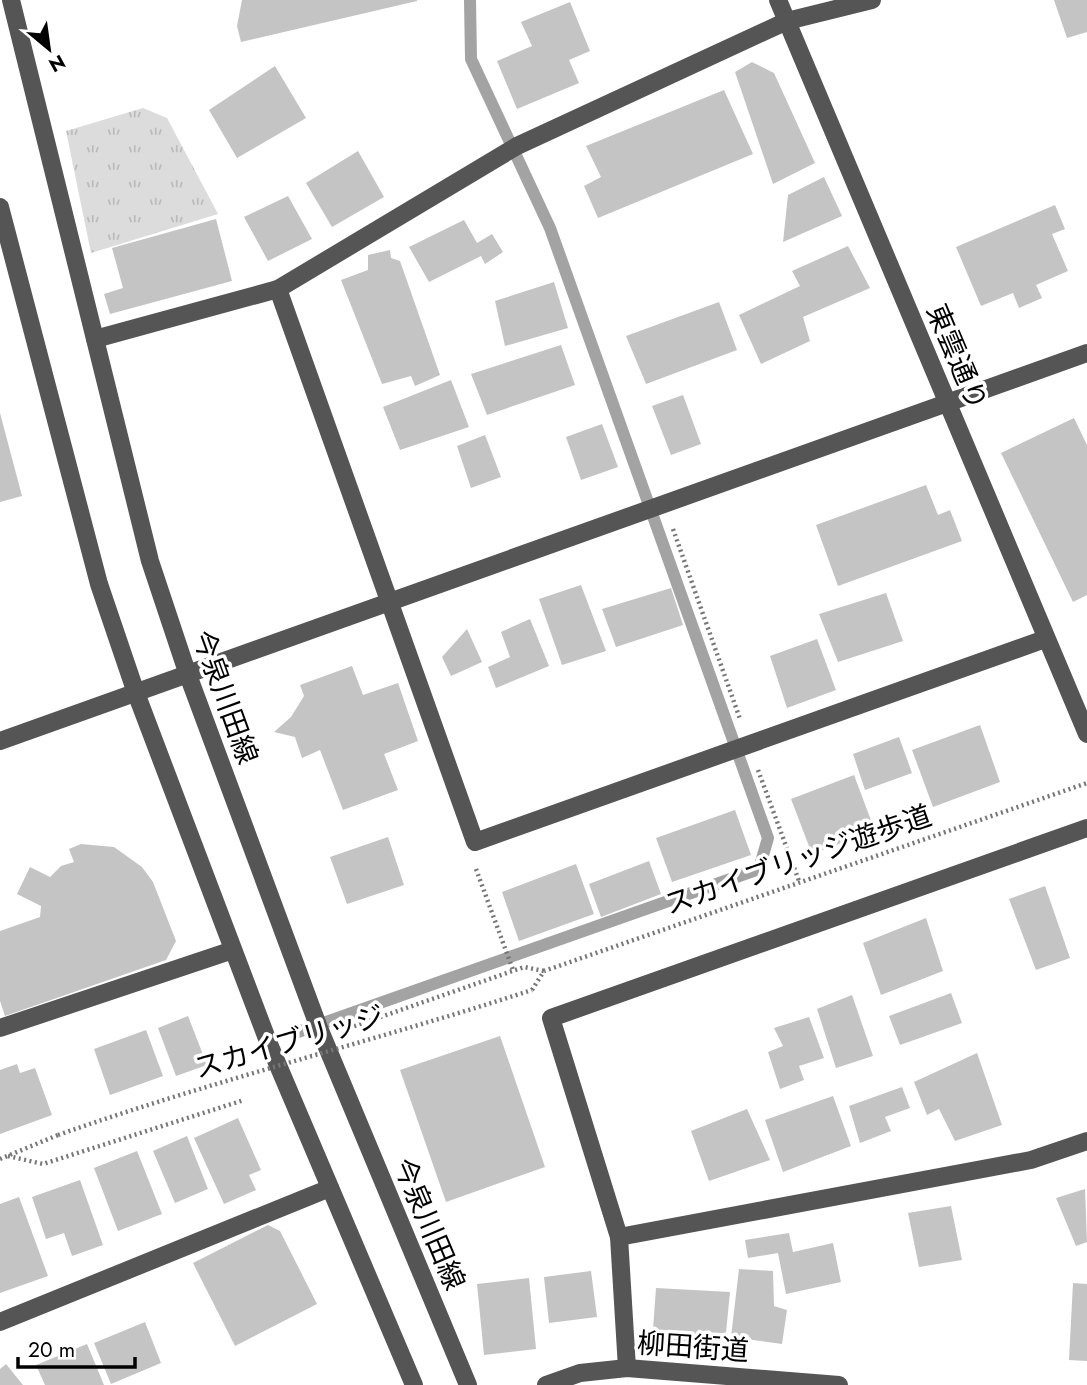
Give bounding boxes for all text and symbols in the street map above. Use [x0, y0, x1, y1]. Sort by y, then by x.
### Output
north arrow [14, 14, 84, 84]
text: N [44, 48, 70, 79]
street label: 東雲通り [916, 297, 998, 417]
street label: 今泉川田線 [182, 624, 268, 770]
street label: スカイブリッジ遊歩道 [659, 795, 937, 925]
street label: スカイブリッジ [189, 995, 389, 1089]
street label: 今泉川田線 [383, 1152, 475, 1296]
street label: 柳田街道 [636, 1323, 750, 1371]
scale bar [18, 1326, 135, 1370]
text: 20 m [28, 1335, 75, 1365]

